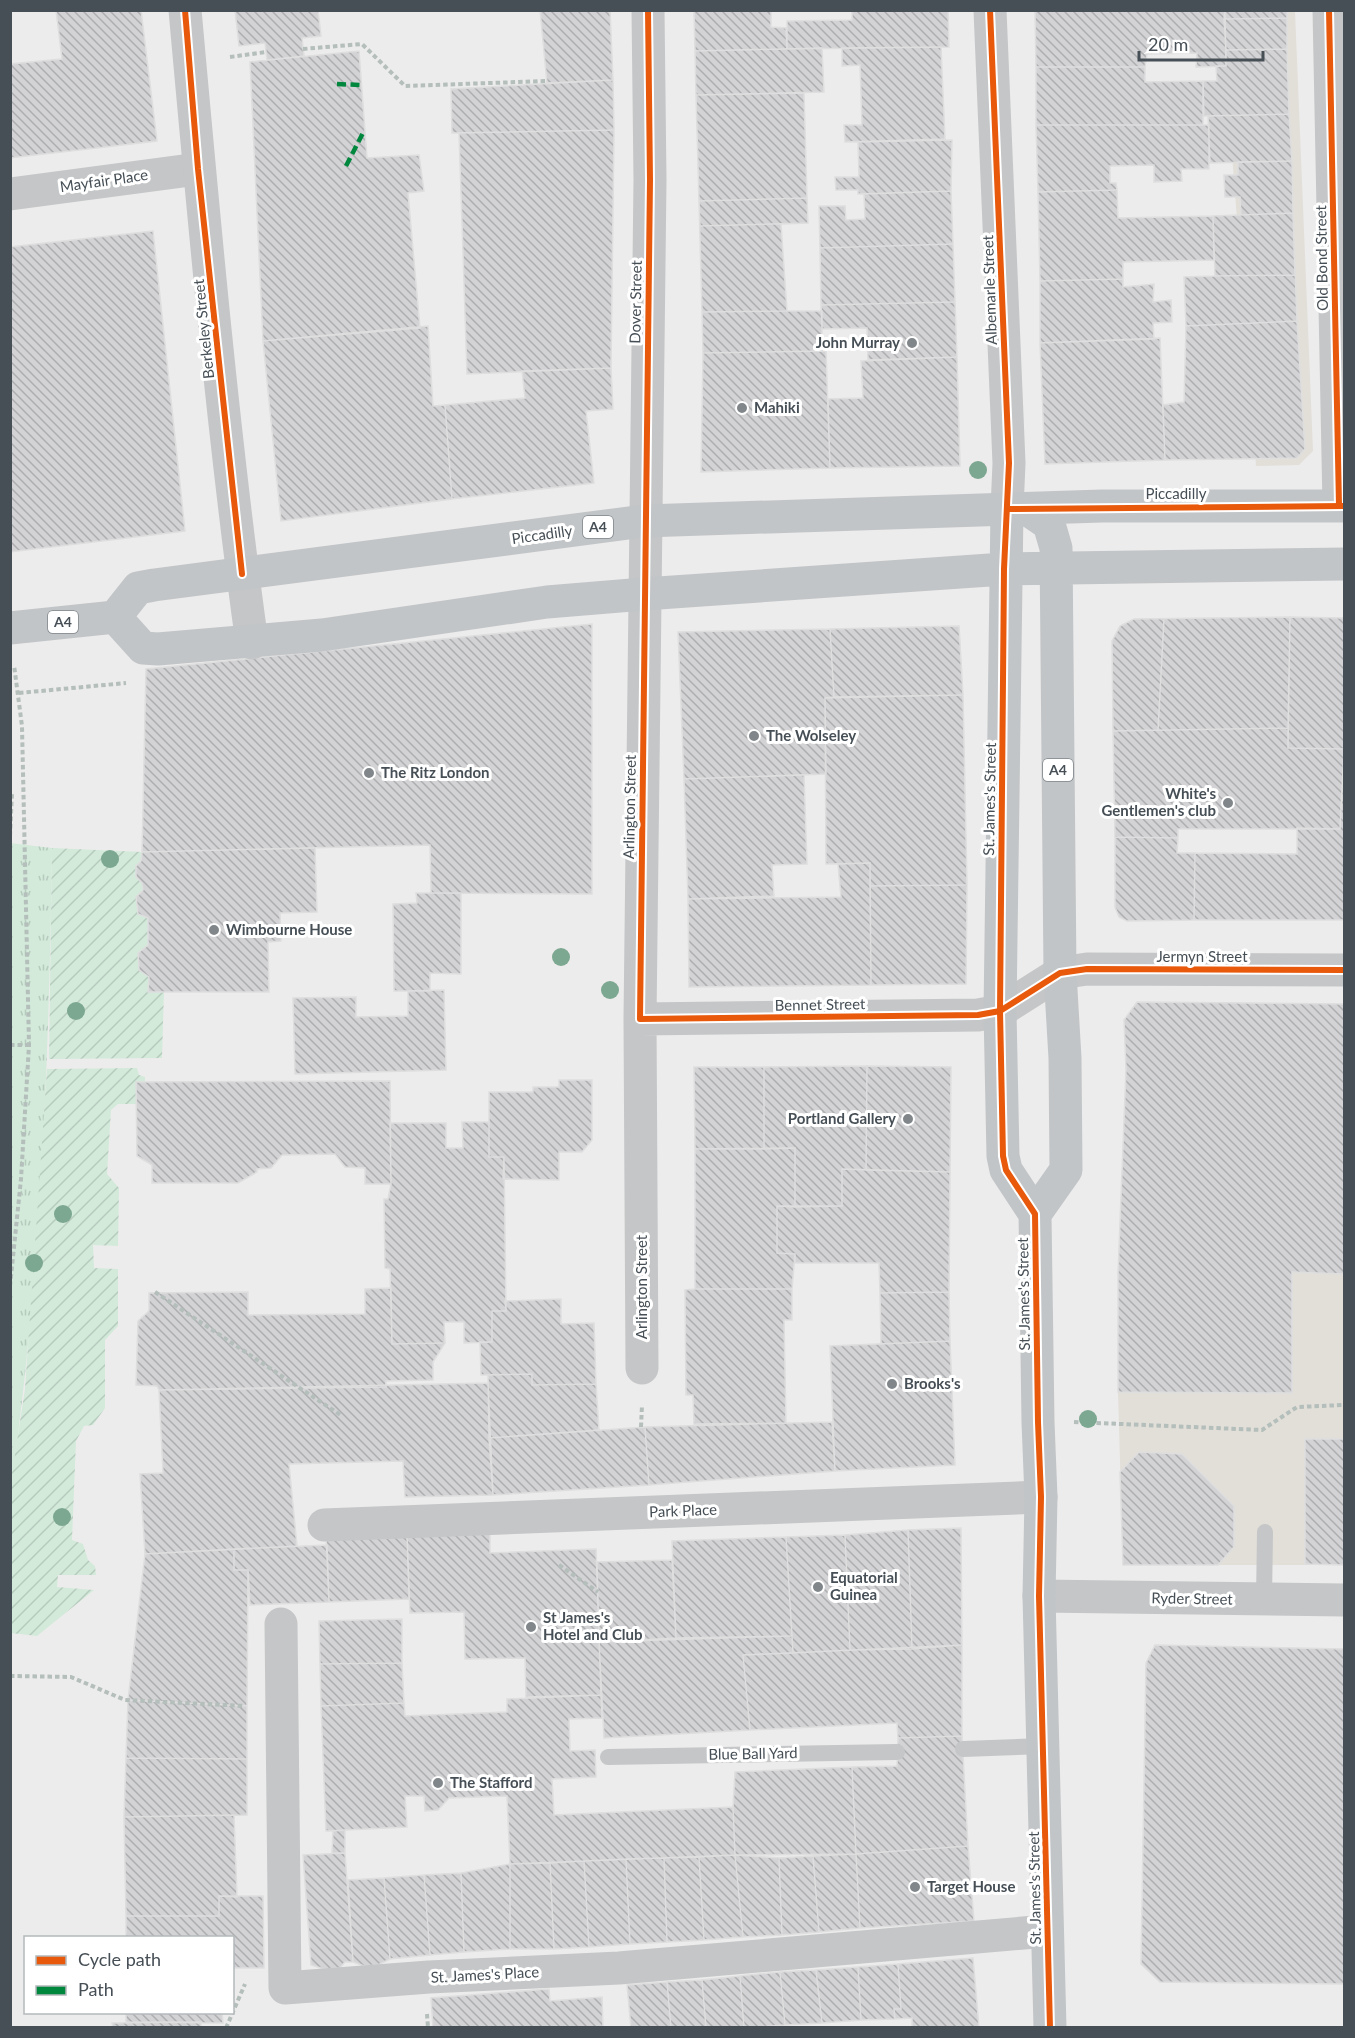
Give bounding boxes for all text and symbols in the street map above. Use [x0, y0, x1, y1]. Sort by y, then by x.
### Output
scale bar [1139, 24, 1264, 62]
text: 20 m [1148, 33, 1188, 55]
street label: Mayfair Place [59, 165, 149, 195]
street label: Old Bond Street [1311, 204, 1331, 311]
street label: Albemarle Street [978, 234, 1000, 345]
street label: Dover Street [625, 259, 645, 344]
street label: Berkeley Street [189, 278, 217, 380]
place label: John Murray [816, 333, 900, 351]
marker: John Murray [905, 336, 919, 350]
place label: Mahiki [754, 398, 800, 416]
marker: Mahiki [735, 401, 749, 415]
street label: Piccadilly [1145, 484, 1207, 502]
road number: A4 [583, 516, 613, 538]
street label: Piccadilly [510, 521, 574, 547]
road number: A4 [48, 611, 78, 633]
place label: The Wolseley [766, 726, 856, 744]
marker: The Wolseley [747, 729, 761, 743]
street label: St. James's Street [979, 742, 999, 856]
street label: Arlington Street [619, 754, 639, 859]
road number: A4 [1043, 759, 1073, 781]
place label: The Ritz London [381, 763, 490, 781]
marker: The Ritz London [362, 766, 376, 780]
place label: White's Gentlemen's club [1102, 784, 1216, 819]
marker: White's Gentlemen's club [1221, 796, 1235, 810]
place label: Wimbourne House [226, 920, 352, 938]
marker: Wimbourne House [207, 923, 221, 937]
street label: Jermyn Street [1156, 947, 1248, 965]
street label: Bennet Street [774, 994, 866, 1014]
place label: Portland Gallery [788, 1109, 896, 1127]
marker: Portland Gallery [901, 1112, 915, 1126]
street label: Arlington Street [632, 1234, 650, 1339]
street label: St. James's Street [1013, 1237, 1033, 1351]
place label: Brooks's [904, 1374, 961, 1392]
marker: Brooks's [885, 1377, 899, 1391]
street label: Park Place [649, 1500, 717, 1520]
place label: Equatorial Guinea [830, 1568, 898, 1603]
marker: Equatorial Guinea [811, 1580, 825, 1594]
street label: Ryder Street [1151, 1588, 1234, 1608]
place label: St James's Hotel and Club [543, 1608, 643, 1643]
marker: St James's Hotel and Club [524, 1620, 538, 1634]
street label: Blue Ball Yard [708, 1743, 798, 1763]
place label: The Stafford [450, 1773, 533, 1791]
marker: The Stafford [431, 1776, 445, 1790]
street label: St. James's Street [1024, 1831, 1044, 1945]
place label: Target House [927, 1877, 1015, 1895]
marker: Target House [908, 1880, 922, 1894]
legend [24, 1936, 234, 2014]
text: Cycle path [78, 1948, 161, 1970]
street label: St. James's Place [430, 1962, 540, 1986]
text: Path [78, 1978, 114, 2000]

